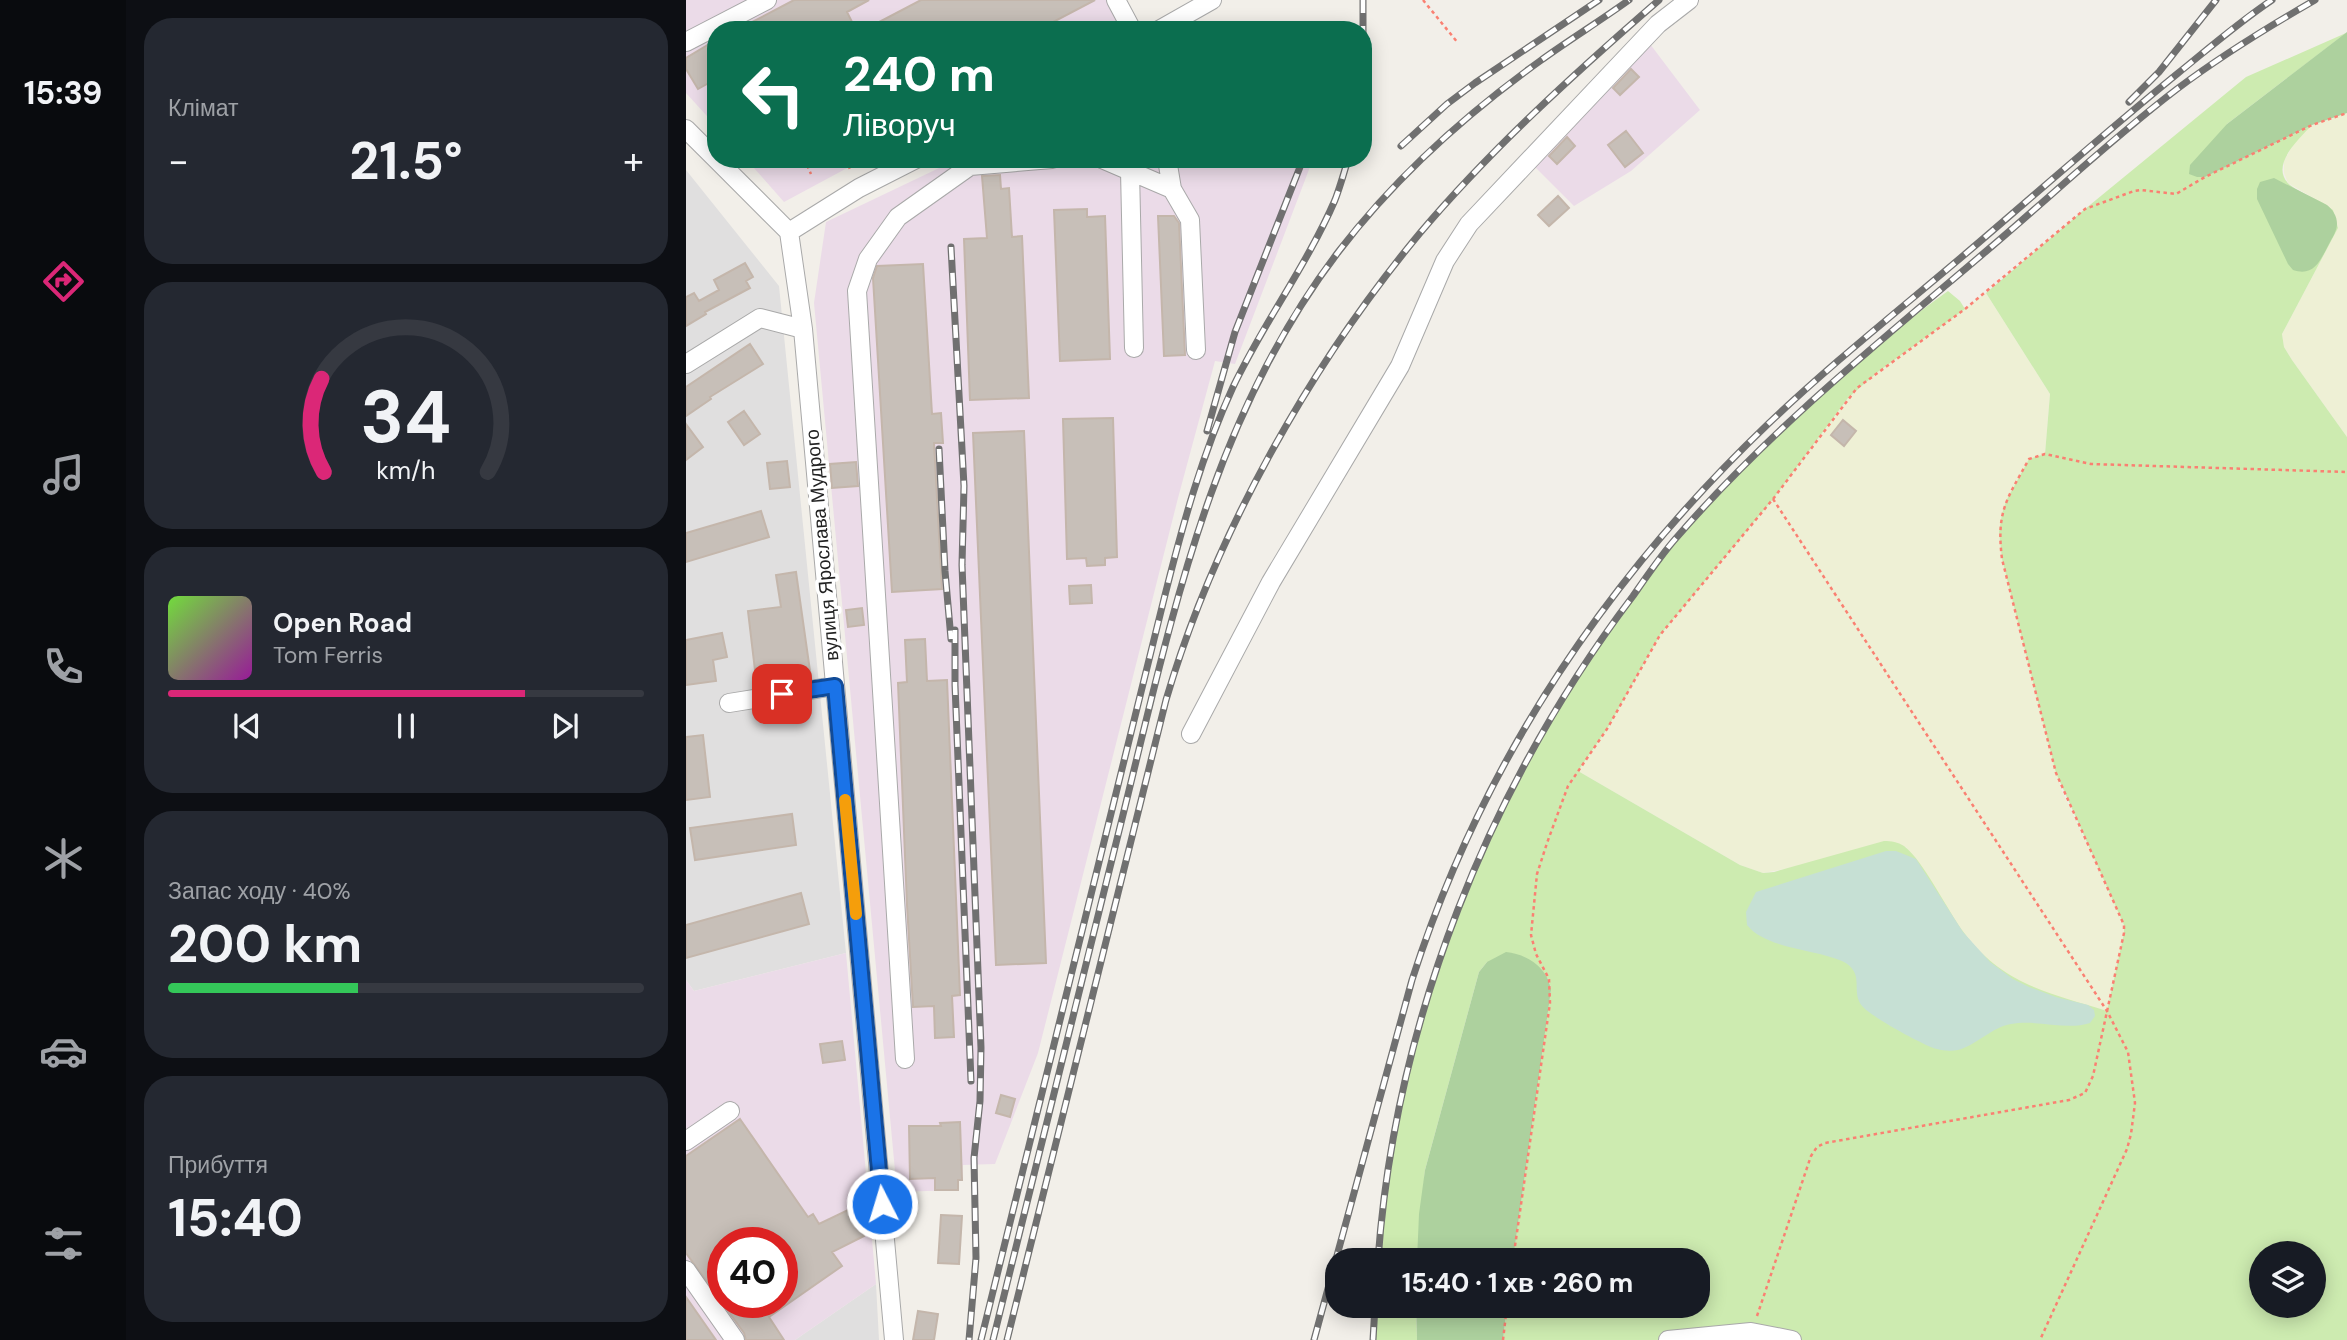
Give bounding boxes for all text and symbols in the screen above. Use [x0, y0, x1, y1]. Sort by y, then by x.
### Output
text: 240 m [843, 42, 995, 106]
icon: left [728, 49, 819, 140]
text: 15:39 [24, 72, 102, 114]
text: Клімат [168, 93, 239, 123]
text: Ліворуч [843, 104, 956, 146]
text: 21.5° [349, 127, 463, 195]
text: − [168, 136, 189, 186]
text: + [623, 136, 644, 186]
icon: directions [39, 257, 88, 306]
text: 34 [360, 370, 452, 465]
street label: вулиця Ярослава Мудрого [799, 428, 845, 662]
icon: music [39, 450, 88, 499]
text: km/h [376, 453, 436, 486]
text: Open Road [273, 606, 412, 640]
text: Tom Ferris [273, 640, 383, 670]
icon: phone [39, 642, 88, 691]
pin [752, 664, 812, 724]
icon: arrive [763, 675, 801, 713]
icon: previous [228, 707, 266, 745]
icon: pause [387, 707, 425, 745]
icon: next [546, 707, 584, 745]
icon: climate [39, 834, 88, 883]
text: Запас ходу · 40% [168, 876, 351, 906]
text: 200 km [168, 910, 362, 978]
icon: car [39, 1027, 88, 1076]
text: Прибуття [168, 1150, 268, 1180]
position arrow [845, 1167, 919, 1241]
text: 15:40 [168, 1184, 303, 1252]
icon: filters [39, 1219, 88, 1268]
speed limit sign: 40 [707, 1227, 798, 1318]
map controls [2249, 1241, 2326, 1318]
button: layers [2249, 1241, 2326, 1318]
text: 15:40 · 1 хв · 260 m [1402, 1266, 1633, 1300]

